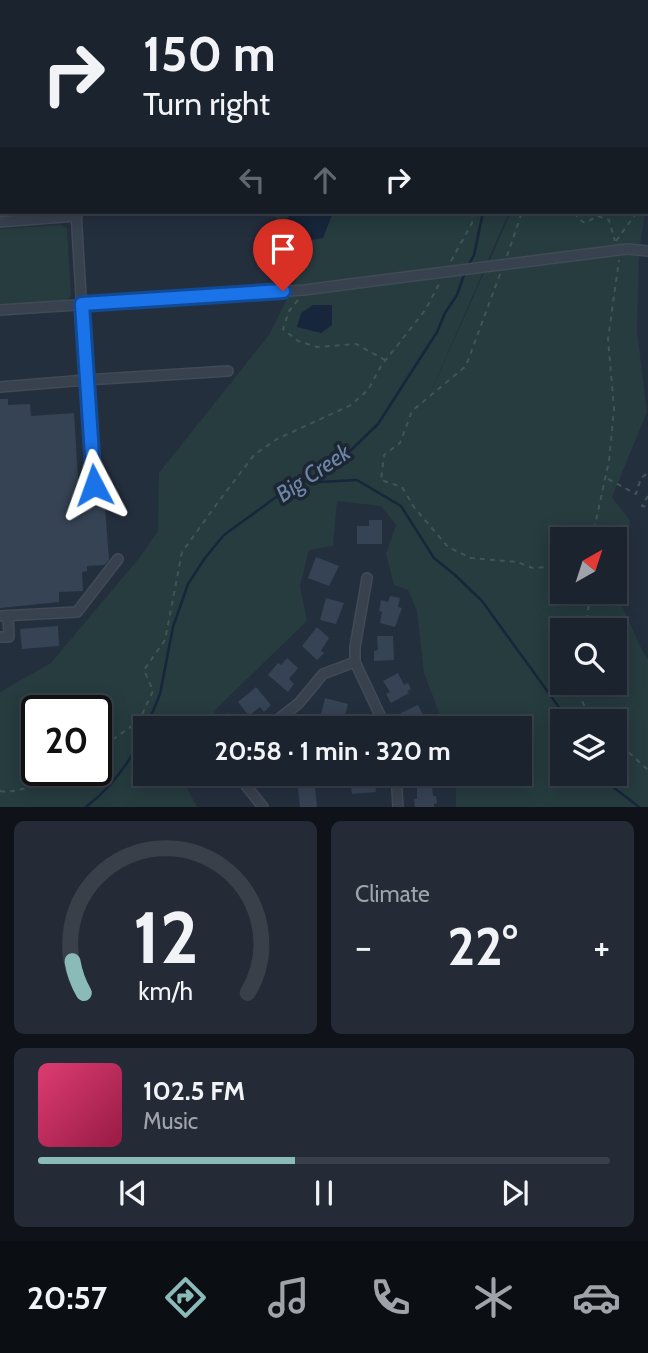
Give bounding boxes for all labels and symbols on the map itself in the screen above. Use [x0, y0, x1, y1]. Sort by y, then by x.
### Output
pin [253, 219, 313, 291]
water label: Big Creek [270, 437, 357, 508]
position arrow [57, 448, 131, 522]
north arrow [550, 527, 626, 604]
speed limit sign: 20 [21, 695, 112, 786]

